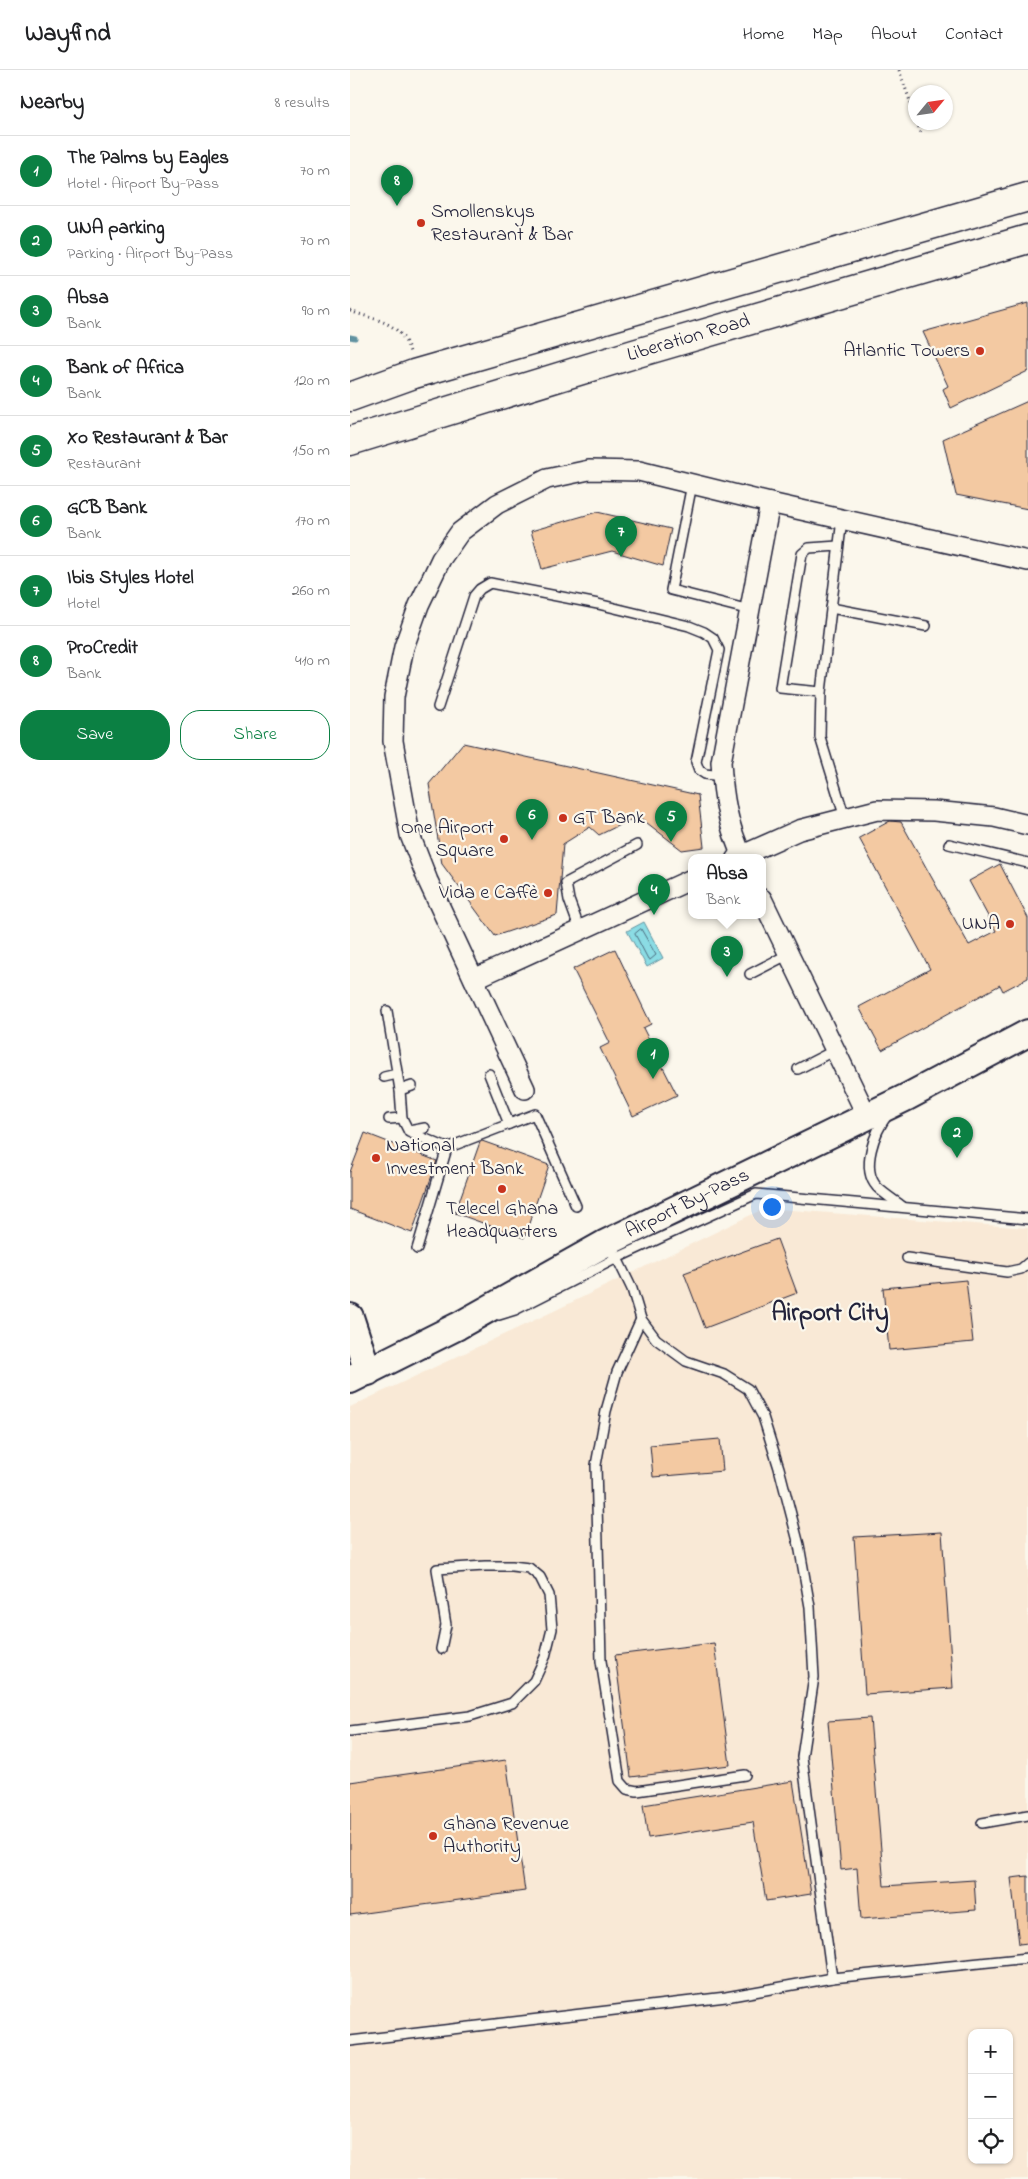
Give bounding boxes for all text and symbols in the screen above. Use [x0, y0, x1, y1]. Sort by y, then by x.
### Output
text: Wayfind [25, 17, 111, 52]
text: Home [743, 22, 784, 48]
text: Map [812, 22, 843, 48]
text: About [871, 22, 917, 48]
text: Contact [945, 22, 1003, 48]
north arrow [908, 85, 953, 130]
text: Nearby [20, 88, 84, 118]
text: 8 results [274, 91, 330, 115]
text: The Palms by Eagles [67, 145, 229, 172]
text: 1 [33, 159, 39, 183]
text: 70 m [300, 159, 330, 183]
pin: 8 [381, 165, 413, 206]
text: Hotel · Airport By-Pass [67, 172, 219, 196]
place label: Smollenskys Restaurant & Bar [431, 198, 574, 250]
text: UNA parking [67, 215, 164, 242]
marker: Smollenskys Restaurant & Bar [415, 217, 427, 229]
text: 2 [32, 229, 40, 253]
text: 70 m [300, 229, 330, 253]
text: Parking · Airport By-Pass [67, 242, 233, 266]
text: Absa [67, 285, 109, 312]
text: 3 [33, 299, 39, 323]
text: 90 m [302, 299, 330, 323]
street label: Liberation Road [624, 306, 754, 370]
text: Bank [67, 312, 101, 336]
place label: Atlantic Towers [843, 337, 970, 366]
marker: Atlantic Towers [974, 345, 986, 357]
text: Bank of Africa [67, 355, 184, 382]
text: 4 [33, 369, 39, 393]
text: 120 m [294, 369, 330, 393]
text: Bank [67, 382, 101, 406]
text: Xo Restaurant & Bar [67, 425, 228, 452]
text: 5 [31, 439, 41, 463]
text: 150 m [292, 439, 330, 463]
text: Restaurant [67, 452, 141, 476]
text: GCB Bank [67, 495, 147, 522]
text: 6 [32, 509, 40, 533]
text: 170 m [295, 509, 330, 533]
pin: 7 [605, 516, 637, 557]
text: Bank [67, 522, 101, 546]
text: Ibis Styles Hotel [67, 565, 194, 592]
text: 7 [33, 579, 39, 603]
text: 260 m [292, 579, 330, 603]
text: Hotel [67, 592, 100, 616]
text: ProCredit [67, 635, 138, 662]
text: 8 [33, 649, 39, 673]
text: 410 m [295, 649, 330, 673]
text: Bank [67, 662, 101, 686]
button: Save [20, 710, 170, 760]
button: Share [180, 710, 330, 760]
pin: 6 [516, 799, 548, 840]
pin: 5 [655, 801, 687, 842]
place label: GT Bank [573, 804, 645, 833]
marker: GT Bank [557, 812, 569, 824]
place label: One Airport Square [401, 814, 494, 866]
marker: One Airport Square [498, 833, 510, 845]
popup [688, 854, 766, 919]
text: Absa [706, 861, 748, 888]
pin: 4 [638, 874, 670, 915]
place label: Vida e Caffè [438, 879, 538, 908]
marker: Vida e Caffè [542, 887, 554, 899]
text: Bank [706, 888, 740, 912]
place label: UNA [962, 910, 1000, 939]
marker: UNA [1004, 918, 1016, 930]
pin: 3 [711, 936, 743, 977]
pin: 1 [637, 1038, 669, 1079]
pin: 2 [941, 1117, 973, 1158]
place label: National Investment Bank [386, 1132, 524, 1184]
marker: National Investment Bank [370, 1152, 382, 1164]
street label: Airport By-Pass [620, 1161, 755, 1246]
marker: Telecel Ghana Headquarters [496, 1183, 508, 1195]
your location [759, 1194, 785, 1220]
place label: Telecel Ghana Headquarters [446, 1195, 558, 1247]
district label: Airport City [771, 1296, 889, 1333]
place label: Ghana Revenue Authority [443, 1810, 569, 1862]
marker: Ghana Revenue Authority [427, 1830, 439, 1842]
map controls [968, 2029, 1013, 2164]
button: + [968, 2029, 1013, 2074]
button: − [968, 2074, 1013, 2119]
button: locate [968, 2119, 1013, 2164]

